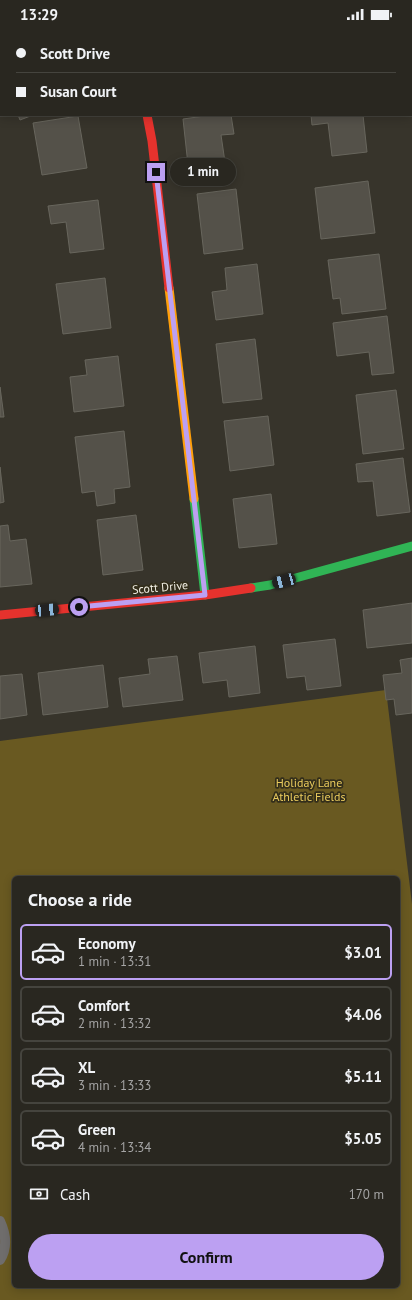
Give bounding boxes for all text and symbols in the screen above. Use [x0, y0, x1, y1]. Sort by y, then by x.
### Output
text: 13:29 [20, 5, 58, 24]
text: Scott Drive [40, 44, 110, 63]
text: Susan Court [40, 82, 117, 101]
callout: 1 min [170, 158, 236, 186]
route end [147, 163, 165, 181]
text: 1 min [187, 163, 219, 180]
car [271, 572, 297, 590]
street label: Scott Drive [131, 577, 189, 597]
route start [70, 598, 88, 616]
car [35, 603, 59, 617]
park label: Holiday Lane Athletic Fields [272, 775, 346, 804]
text: Choose a ride [28, 888, 132, 911]
icon: car [30, 934, 66, 970]
text: Economy [78, 934, 136, 953]
text: $3.01 [344, 943, 382, 962]
text: 1 min · 13:31 [78, 953, 151, 970]
icon: car [30, 996, 66, 1032]
text: Comfort [78, 996, 130, 1015]
text: $4.06 [344, 1005, 382, 1024]
text: 2 min · 13:32 [78, 1015, 151, 1032]
icon: car [30, 1058, 66, 1094]
text: XL [78, 1058, 95, 1077]
text: $5.11 [344, 1067, 382, 1086]
text: 3 min · 13:33 [78, 1077, 151, 1094]
icon: car [30, 1120, 66, 1156]
text: Green [78, 1120, 116, 1139]
text: $5.05 [344, 1129, 382, 1148]
text: 4 min · 13:34 [78, 1139, 151, 1156]
icon: cash [28, 1183, 50, 1205]
text: Cash [60, 1185, 90, 1204]
text: 170 m [349, 1186, 384, 1203]
button: Confirm [28, 1234, 384, 1280]

